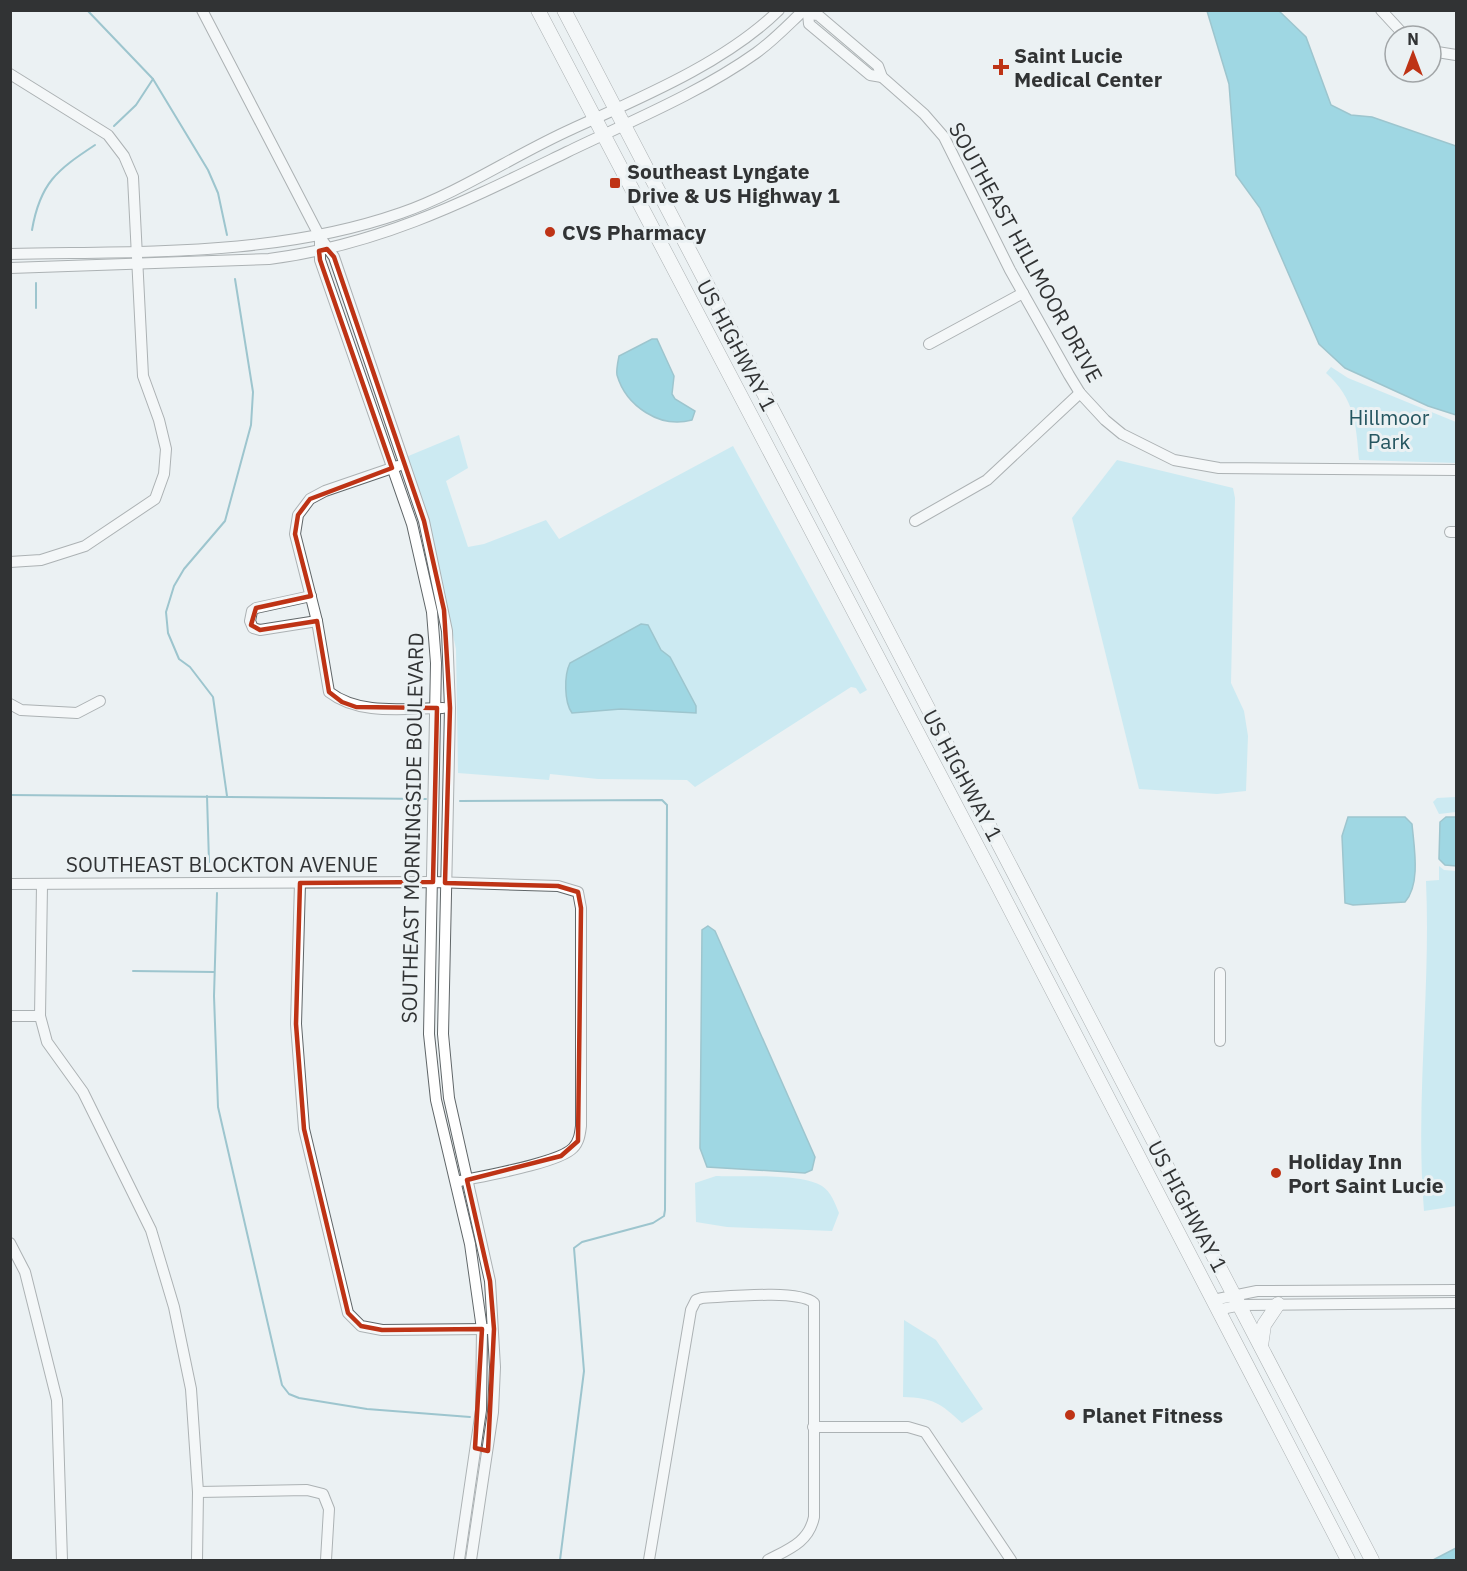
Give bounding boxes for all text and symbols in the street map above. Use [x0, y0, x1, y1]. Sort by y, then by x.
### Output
north arrow [1383, 24, 1443, 84]
text: N [1407, 29, 1419, 49]
place label: Saint Lucie Medical Center [1014, 41, 1163, 93]
marker: Saint Lucie Medical Center [992, 58, 1010, 76]
street label: SOUTHEAST HILLMOOR DRIVE [943, 117, 1109, 387]
place label: Southeast Lyngate Drive & US Highway 1 [627, 157, 840, 209]
marker: Southeast Lyngate Drive & US Highway 1 [608, 176, 622, 190]
place label: CVS Pharmacy [562, 218, 707, 246]
marker: CVS Pharmacy [543, 225, 557, 239]
street label: US HIGHWAY 1 [691, 274, 783, 416]
park label: Hillmoor Park [1349, 403, 1430, 455]
street label: SOUTHEAST MORNINGSIDE BOULEVARD [395, 632, 429, 1024]
street label: US HIGHWAY 1 [917, 704, 1009, 846]
street label: SOUTHEAST BLOCKTON AVENUE [66, 850, 378, 878]
street label: US HIGHWAY 1 [1142, 1135, 1234, 1277]
place label: Holiday Inn Port Saint Lucie [1288, 1147, 1444, 1199]
marker: Holiday Inn Port Saint Lucie [1269, 1166, 1283, 1180]
place label: Planet Fitness [1082, 1401, 1223, 1429]
marker: Planet Fitness [1063, 1408, 1077, 1422]

